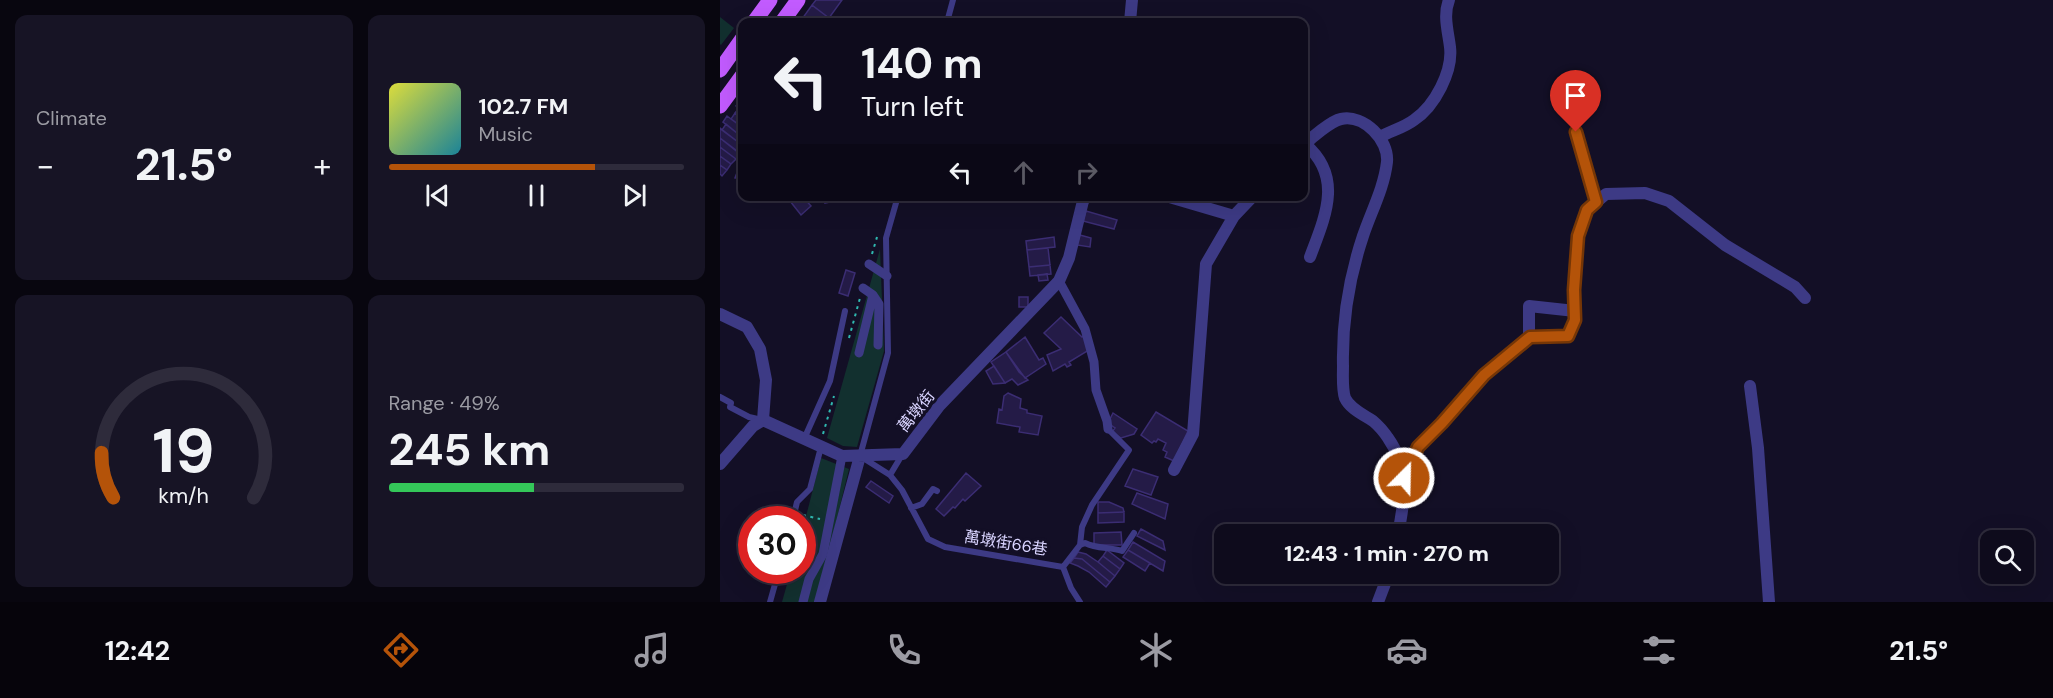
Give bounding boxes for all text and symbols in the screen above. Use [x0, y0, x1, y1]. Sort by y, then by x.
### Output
text: 140 m [861, 36, 983, 91]
icon: left [762, 42, 840, 120]
pin [1550, 70, 1601, 132]
icon: arrive [1559, 79, 1592, 112]
text: Turn left [861, 89, 964, 124]
text: 102.7 FM [479, 92, 568, 121]
text: Climate [36, 105, 107, 131]
text: Music [479, 121, 533, 147]
text: 21.5° [135, 135, 233, 194]
text: − [36, 144, 54, 187]
text: + [313, 144, 331, 187]
icon: left [944, 156, 977, 189]
icon: ahead [1007, 156, 1040, 189]
icon: right [1070, 156, 1103, 189]
icon: previous [421, 179, 454, 212]
icon: pause [520, 179, 553, 212]
icon: next [618, 179, 651, 212]
street label: 萬墩街 [893, 386, 939, 436]
text: Range · 49% [389, 390, 500, 416]
text: 19 [153, 410, 215, 491]
text: 245 km [389, 420, 550, 479]
position arrow [1372, 446, 1436, 510]
text: km/h [158, 482, 209, 510]
speed limit sign: 30 [738, 506, 816, 584]
street label: 萬墩街66巷 [963, 526, 1049, 560]
map controls [1980, 530, 2034, 584]
button: search [1980, 530, 2034, 584]
text: 12:43 · 1 min · 270 m [1284, 539, 1489, 568]
icon: directions [380, 629, 422, 671]
icon: music [631, 629, 673, 671]
icon: phone [883, 629, 925, 671]
icon: climate [1135, 629, 1177, 671]
icon: car [1386, 629, 1428, 671]
icon: filters [1638, 629, 1680, 671]
text: 12:42 [105, 633, 170, 668]
text: 21.5° [1889, 633, 1948, 668]

